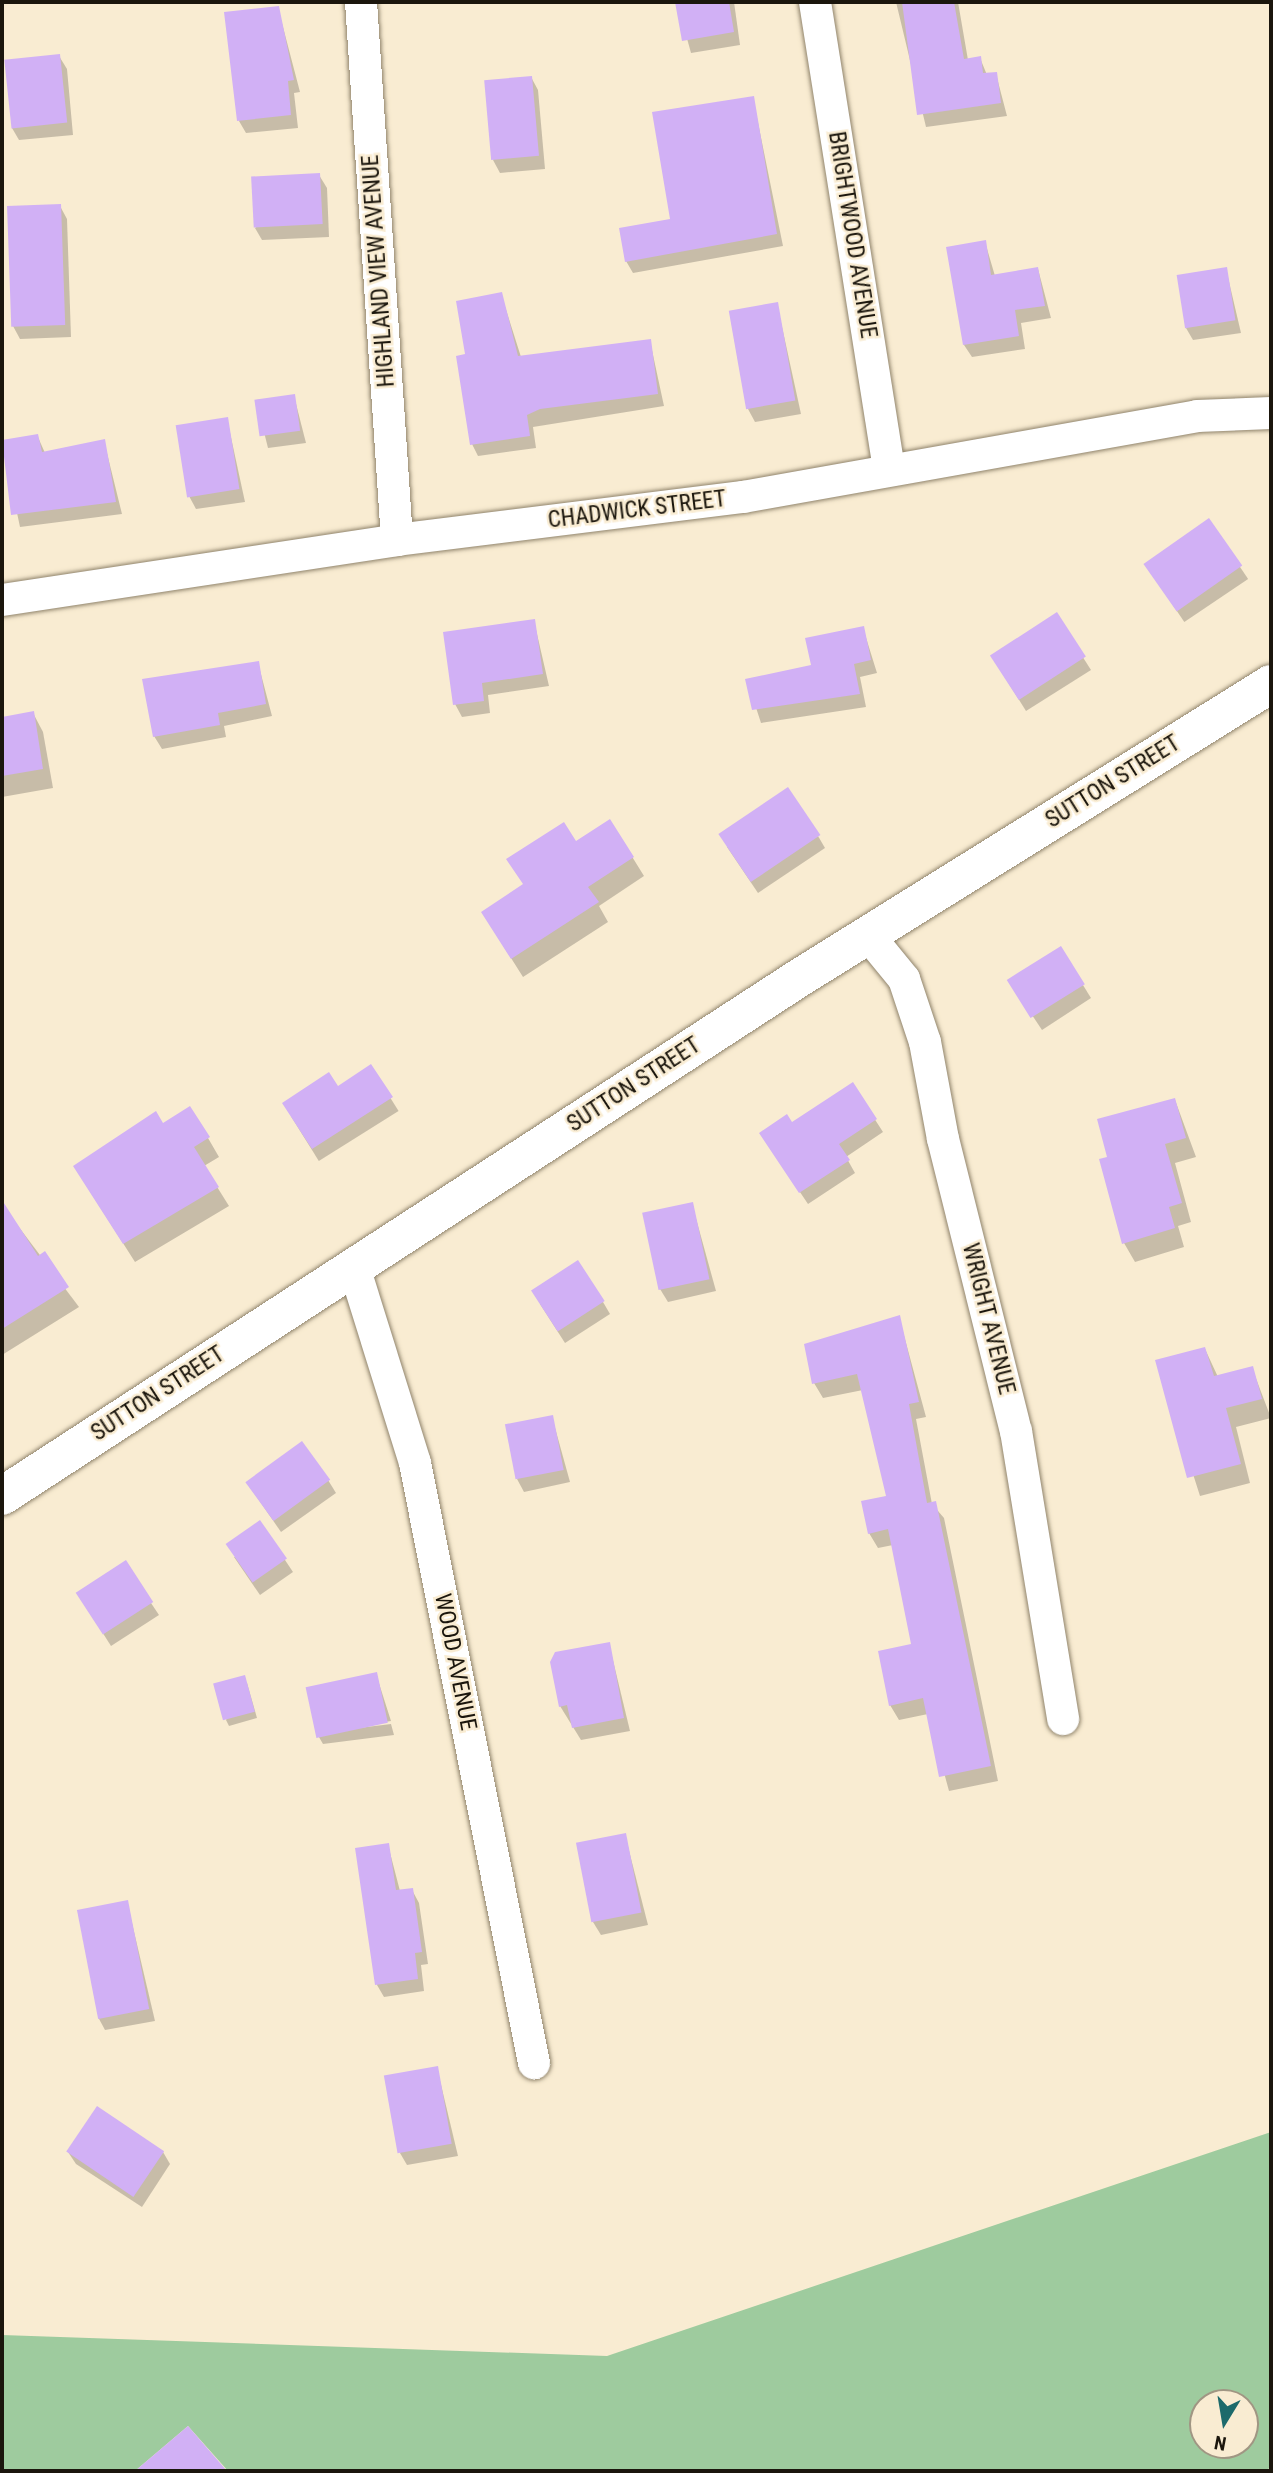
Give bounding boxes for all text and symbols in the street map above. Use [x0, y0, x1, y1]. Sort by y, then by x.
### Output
street label: BRIGHTWOOD AVENUE [822, 130, 882, 340]
street label: HIGHLAND VIEW AVENUE [357, 154, 401, 388]
street label: CHADWICK STREET [546, 485, 728, 535]
street label: SUTTON STREET [1041, 730, 1185, 834]
street label: SUTTON STREET [562, 1032, 706, 1138]
street label: WRIGHT AVENUE [956, 1240, 1020, 1398]
street label: SUTTON STREET [86, 1341, 230, 1447]
street label: WOOD AVENUE [428, 1591, 482, 1733]
north arrow [1189, 2389, 1259, 2459]
text: N [1212, 2431, 1228, 2456]

